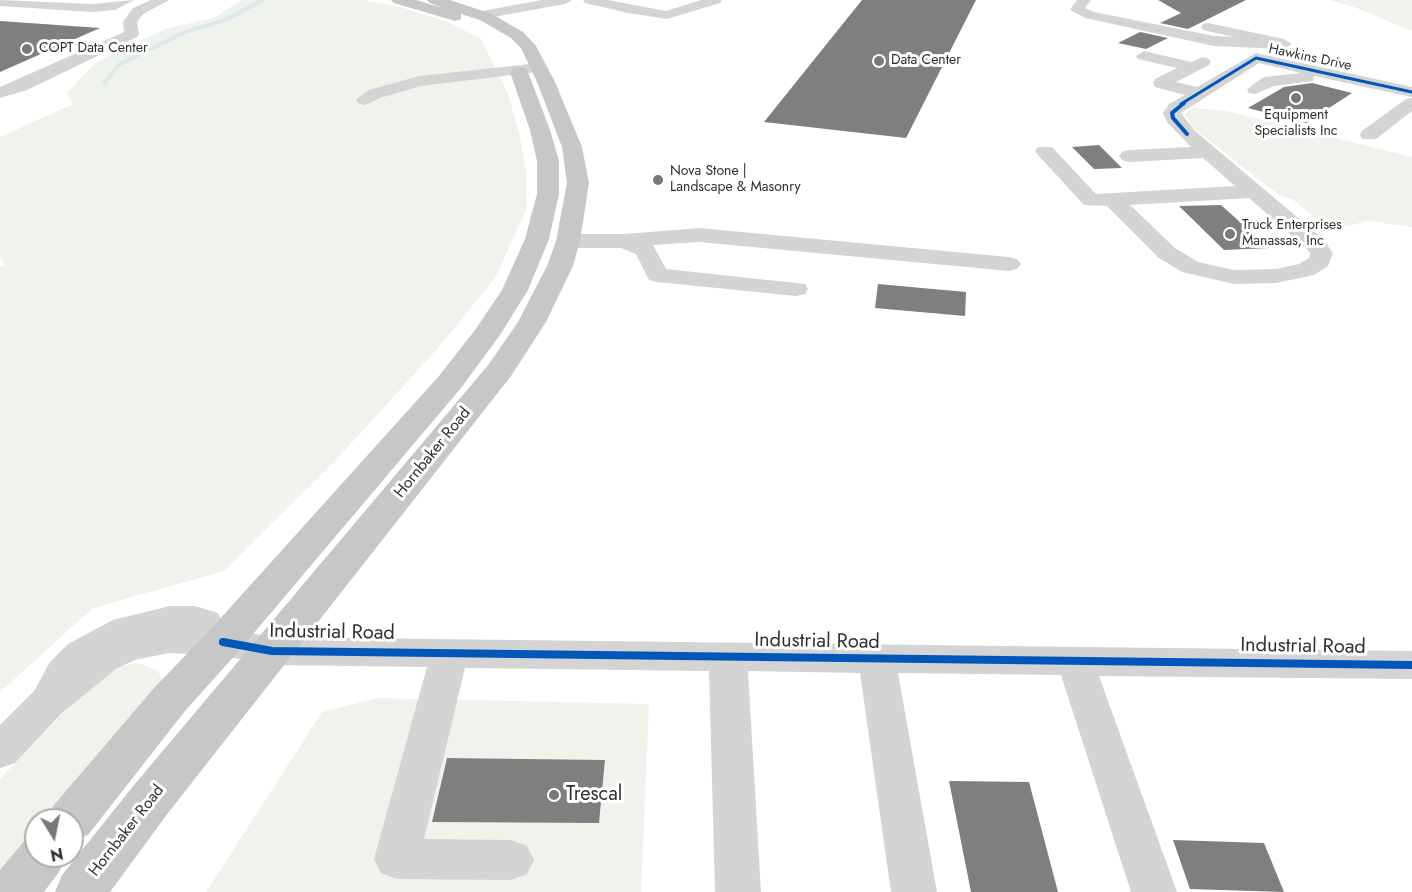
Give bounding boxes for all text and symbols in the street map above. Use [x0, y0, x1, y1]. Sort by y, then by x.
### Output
place label: COPT Data Center [39, 41, 148, 57]
street label: Hawkins Drive [1267, 41, 1353, 75]
marker: COPT Data Center [20, 42, 34, 56]
place label: Data Center [891, 53, 961, 69]
marker: Data Center [872, 54, 886, 68]
marker: Equipment Specialists Inc [1289, 91, 1303, 105]
place label: Equipment Specialists Inc [1254, 108, 1338, 140]
place label: Nova Stone | Landscape & Masonry [670, 164, 801, 196]
marker: Nova Stone | Landscape & Masonry [651, 173, 665, 187]
place label: Truck Enterprises Manassas, Inc [1242, 218, 1342, 250]
marker: Truck Enterprises Manassas, Inc [1223, 227, 1237, 241]
street label: Hornbaker Road [391, 404, 475, 502]
street label: Industrial Road [269, 620, 395, 646]
street label: Industrial Road [754, 629, 880, 655]
street label: Industrial Road [1240, 634, 1366, 660]
street label: Hornbaker Road [85, 781, 169, 881]
place label: Trescal [566, 783, 622, 807]
marker: Trescal [547, 788, 561, 802]
north arrow [24, 808, 84, 868]
text: N [49, 842, 65, 867]

